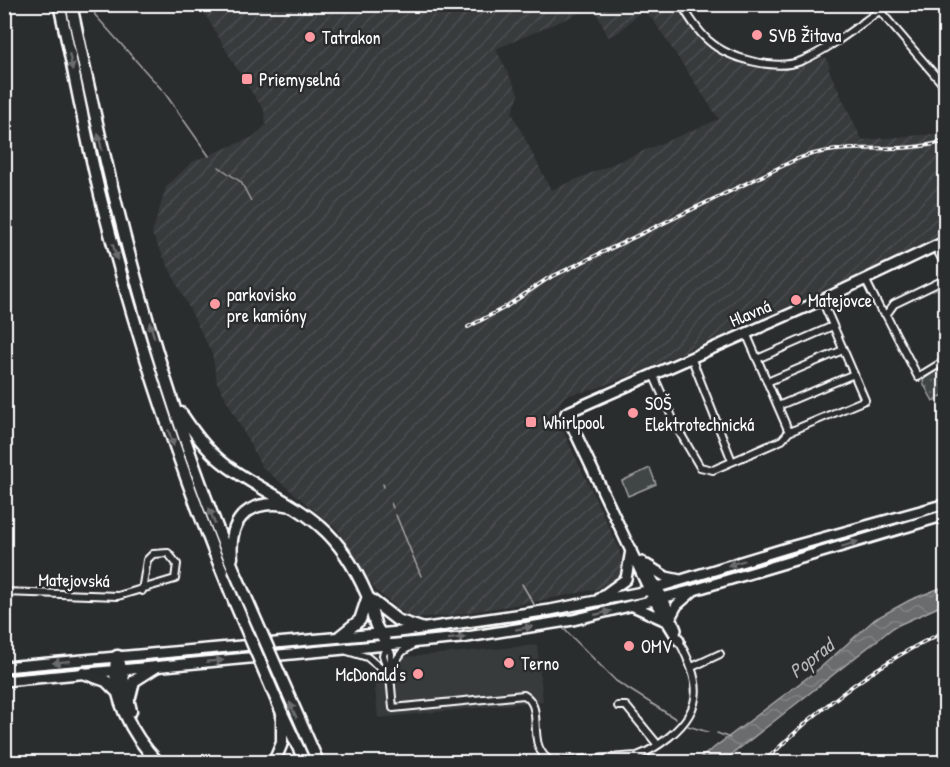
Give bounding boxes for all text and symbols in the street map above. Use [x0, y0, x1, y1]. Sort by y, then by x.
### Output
place label: SVB Žitava [769, 23, 841, 48]
place label: Tatrakon [322, 25, 381, 50]
marker: SVB Žitava [750, 28, 764, 42]
marker: Tatrakon [303, 30, 317, 44]
one-way arrow [67, 53, 76, 72]
place label: Priemyselná [259, 67, 340, 92]
marker: Priemyselná [240, 72, 254, 86]
one-way arrow [94, 133, 104, 152]
one-way arrow [111, 243, 121, 261]
place label: parkovisko pre kamióny [227, 282, 307, 328]
place label: Matejovce [808, 288, 872, 313]
street label: Hlavná [725, 293, 775, 333]
marker: Matejovce [789, 293, 803, 307]
marker: parkovisko pre kamióny [208, 297, 222, 311]
one-way arrow [147, 321, 156, 339]
place label: SOŠ Elektrotechnická [645, 391, 754, 437]
marker: SOŠ Elektrotechnická [626, 406, 640, 420]
place label: Whirlpool [543, 410, 605, 435]
marker: Whirlpool [524, 415, 538, 429]
one-way arrow [167, 429, 177, 447]
one-way arrow [207, 507, 217, 525]
one-way arrow [841, 538, 859, 548]
one-way arrow [727, 559, 745, 568]
street label: Matejovská [38, 567, 110, 593]
one-way arrow [594, 608, 613, 617]
one-way arrow [515, 623, 534, 632]
water label: Poprad [783, 630, 842, 685]
one-way arrow [448, 633, 467, 643]
place label: OMV [641, 634, 673, 659]
marker: OMV [622, 639, 636, 653]
place label: Terno [521, 651, 559, 676]
marker: Terno [502, 656, 516, 670]
one-way arrow [51, 657, 70, 667]
one-way arrow [205, 657, 224, 666]
place label: McDonald's [336, 662, 406, 687]
marker: McDonald's [411, 667, 425, 681]
one-way arrow [288, 701, 297, 718]

